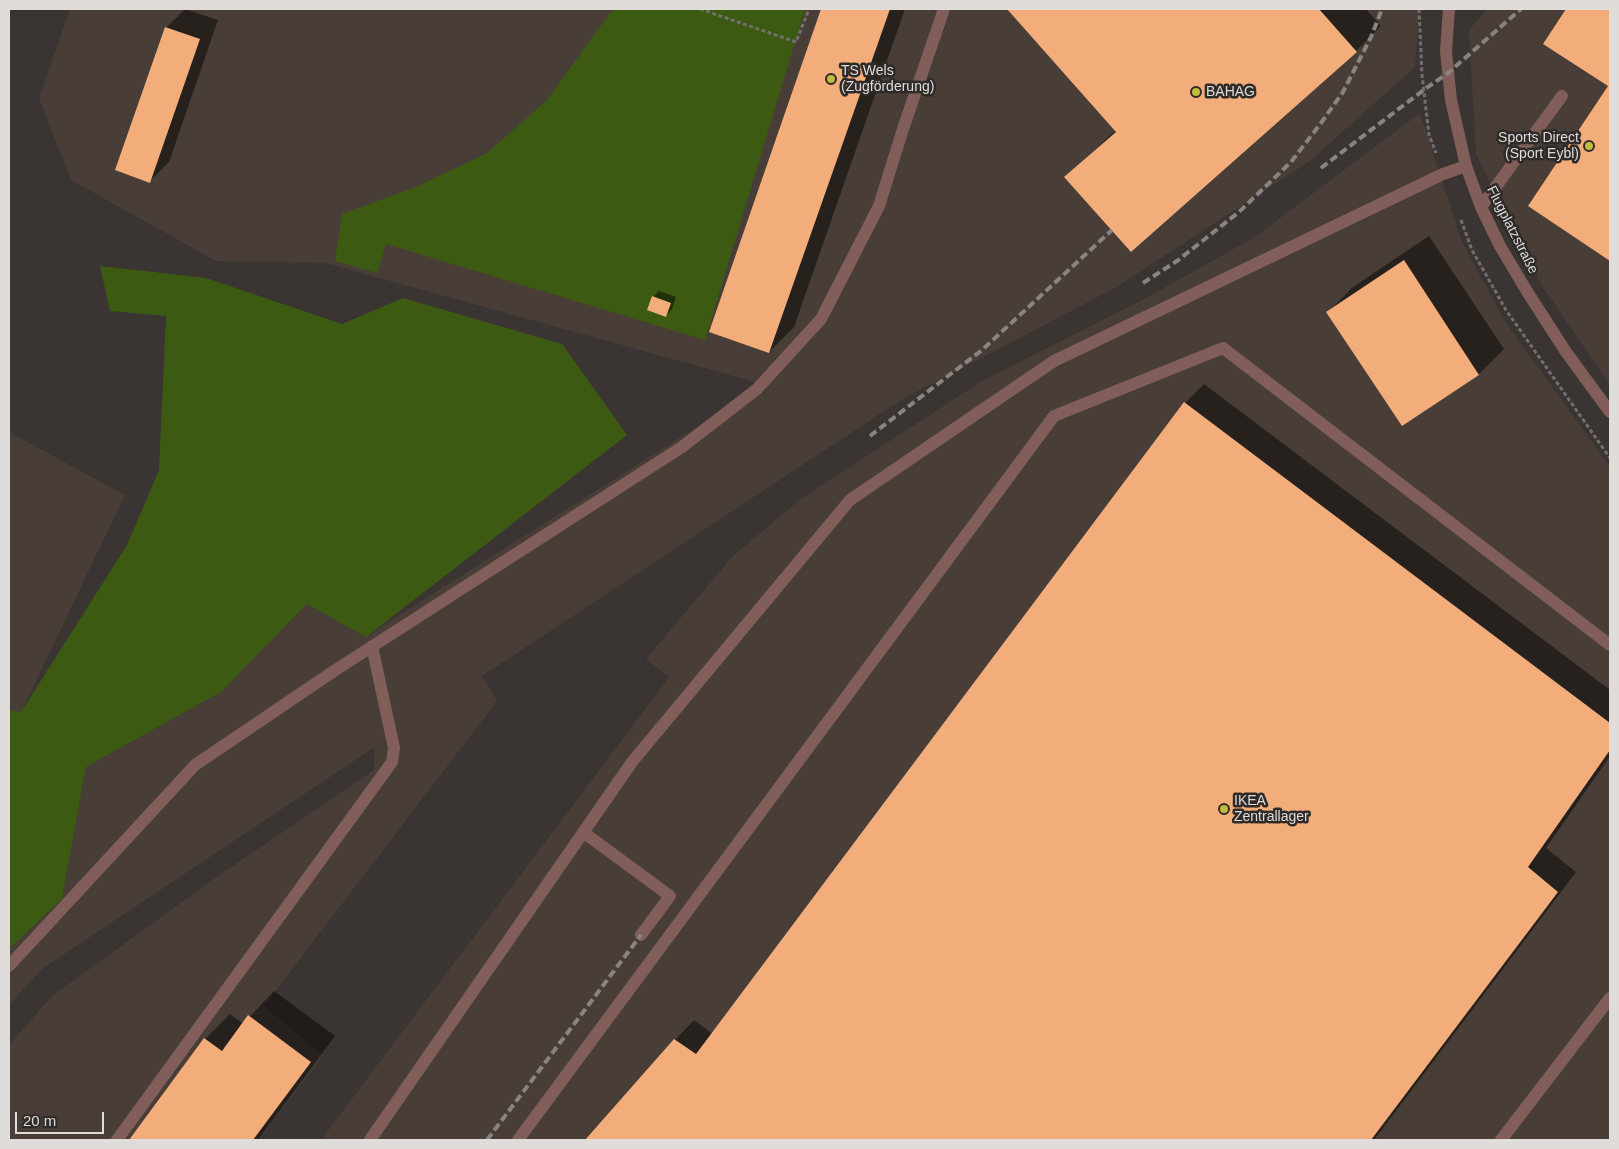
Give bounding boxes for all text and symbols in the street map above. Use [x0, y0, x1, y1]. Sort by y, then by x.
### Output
place label: TS Wels (Zugförderung) [841, 63, 934, 95]
marker: TS Wels (Zugförderung) [825, 73, 837, 85]
place label: BAHAG [1206, 84, 1255, 100]
marker: BAHAG [1190, 86, 1202, 98]
place label: Sports Direct (Sport Eybl) [1498, 130, 1579, 162]
marker: Sports Direct (Sport Eybl) [1583, 140, 1595, 152]
street label: Flugplatzstraße [1483, 183, 1541, 277]
place label: IKEA Zentrallager [1234, 793, 1309, 826]
marker: IKEA Zentrallager [1218, 803, 1230, 815]
scale bar [18, 1102, 106, 1134]
text: 20 m [23, 1112, 56, 1129]

